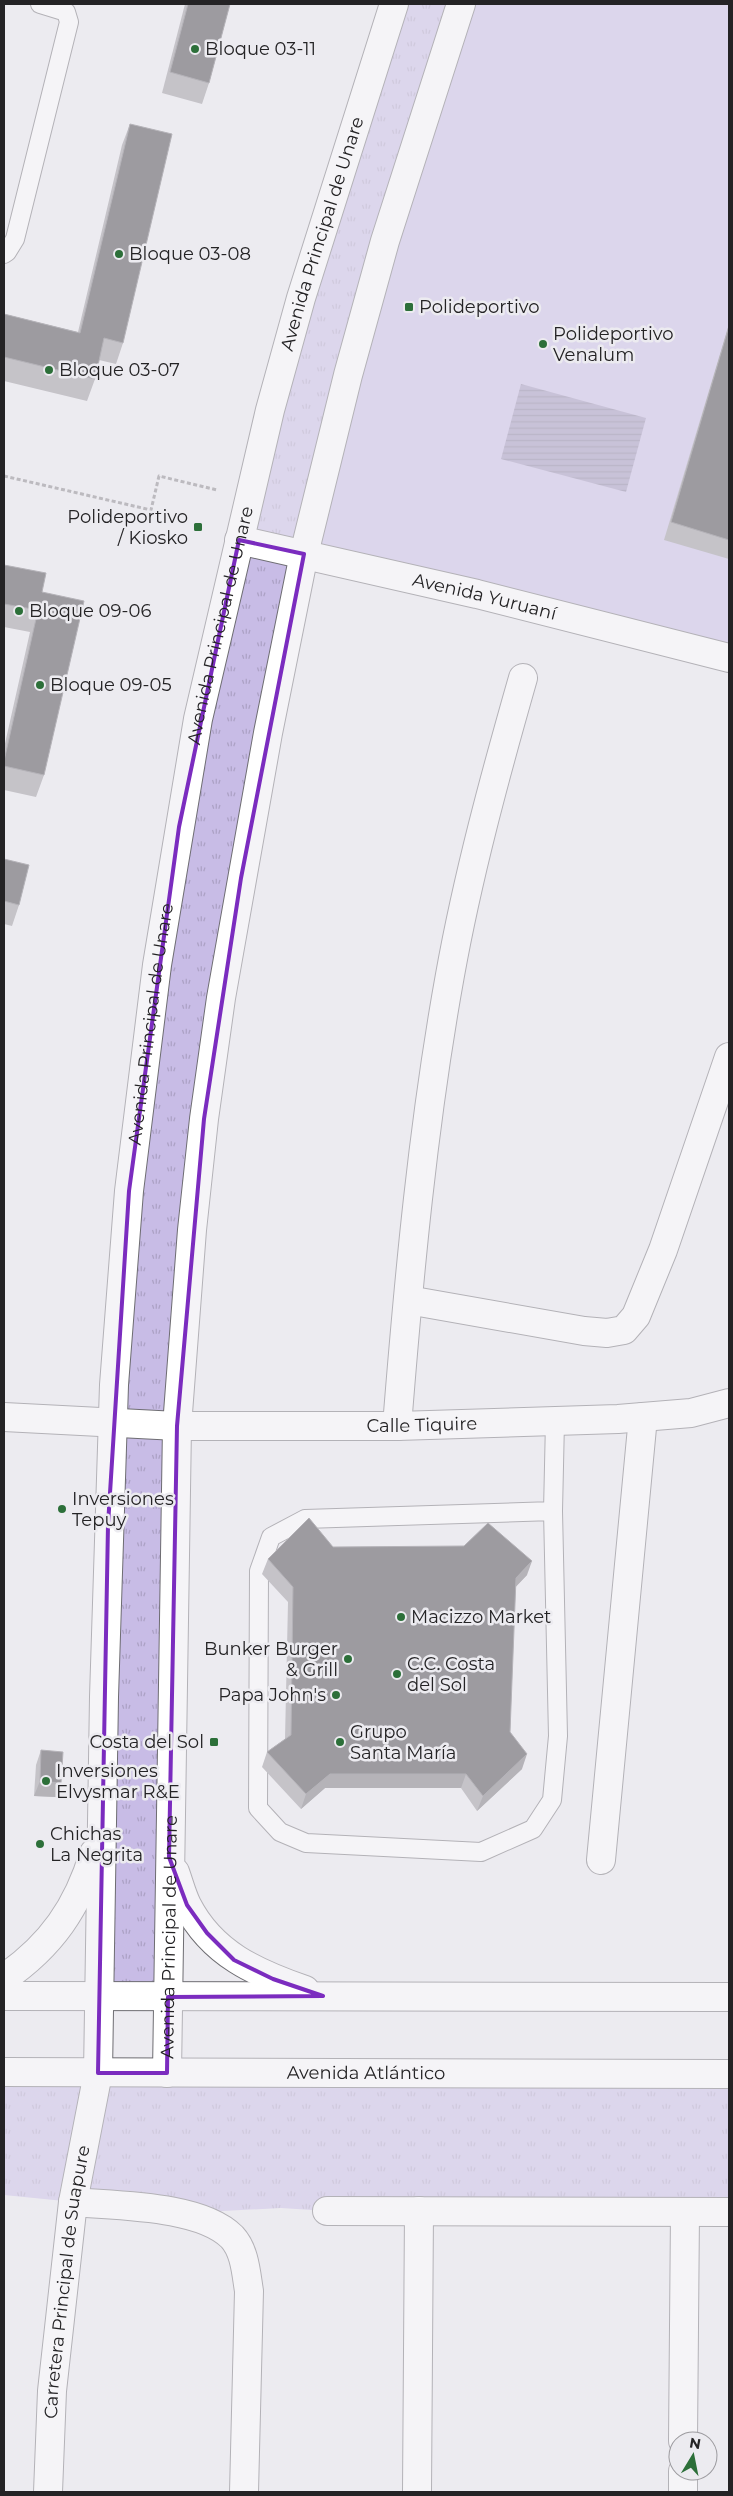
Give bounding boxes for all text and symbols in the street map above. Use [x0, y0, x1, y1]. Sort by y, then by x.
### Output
place label: Bloque 03-11 [205, 38, 316, 60]
marker: Bloque 03-11 [189, 43, 201, 55]
street label: Avenida Principal de Unare [276, 114, 369, 353]
place label: Bloque 03-08 [129, 243, 251, 265]
marker: Bloque 03-08 [113, 248, 125, 260]
place label: Polideportivo [419, 296, 540, 318]
marker: Polideportivo [403, 301, 415, 313]
place label: Polideportivo Venalum [553, 323, 674, 366]
marker: Polideportivo Venalum [537, 338, 549, 350]
place label: Bloque 03-07 [59, 359, 180, 381]
marker: Bloque 03-07 [43, 364, 55, 376]
street label: Avenida Principal de Unare [183, 504, 258, 746]
place label: Polideportivo / Kiosko [67, 506, 188, 549]
marker: Polideportivo / Kiosko [192, 521, 204, 533]
street label: Avenida Yuruaní [411, 569, 560, 625]
place label: Bloque 09-06 [29, 600, 152, 622]
marker: Bloque 09-06 [13, 605, 25, 617]
place label: Bloque 09-05 [50, 674, 172, 696]
marker: Bloque 09-05 [34, 679, 46, 691]
street label: Avenida Principal de Unare [124, 901, 178, 1146]
street label: Calle Tiquire [366, 1412, 478, 1437]
place label: Inversiones Tepuy [72, 1488, 174, 1531]
marker: Inversiones Tepuy [56, 1503, 68, 1515]
place label: Macizzo Market [411, 1606, 551, 1628]
marker: Macizzo Market [395, 1611, 407, 1623]
place label: Bunker Burger & Grill [204, 1638, 338, 1681]
marker: Bunker Burger & Grill [342, 1653, 354, 1665]
place label: C.C. Costa del Sol [407, 1653, 495, 1696]
marker: C.C. Costa del Sol [391, 1668, 403, 1680]
place label: Papa John's [218, 1684, 326, 1706]
marker: Papa John's [330, 1689, 342, 1701]
place label: Grupo Santa María [350, 1721, 457, 1764]
place label: Costa del Sol [89, 1731, 204, 1753]
marker: Costa del Sol [208, 1736, 220, 1748]
marker: Grupo Santa María [334, 1736, 346, 1748]
place label: Inversiones Elvysmar R&E [56, 1760, 180, 1803]
marker: Inversiones Elvysmar R&E [40, 1775, 52, 1787]
street label: Avenida Principal de Unare [156, 1815, 182, 2059]
place label: Chichas La Negrita [50, 1823, 143, 1866]
marker: Chichas La Negrita [34, 1838, 46, 1850]
street label: Avenida Atlántico [287, 2062, 445, 2084]
street label: Carretera Principal de Suapure [40, 2143, 95, 2419]
north arrow [668, 2431, 718, 2481]
text: N [688, 2433, 702, 2453]

